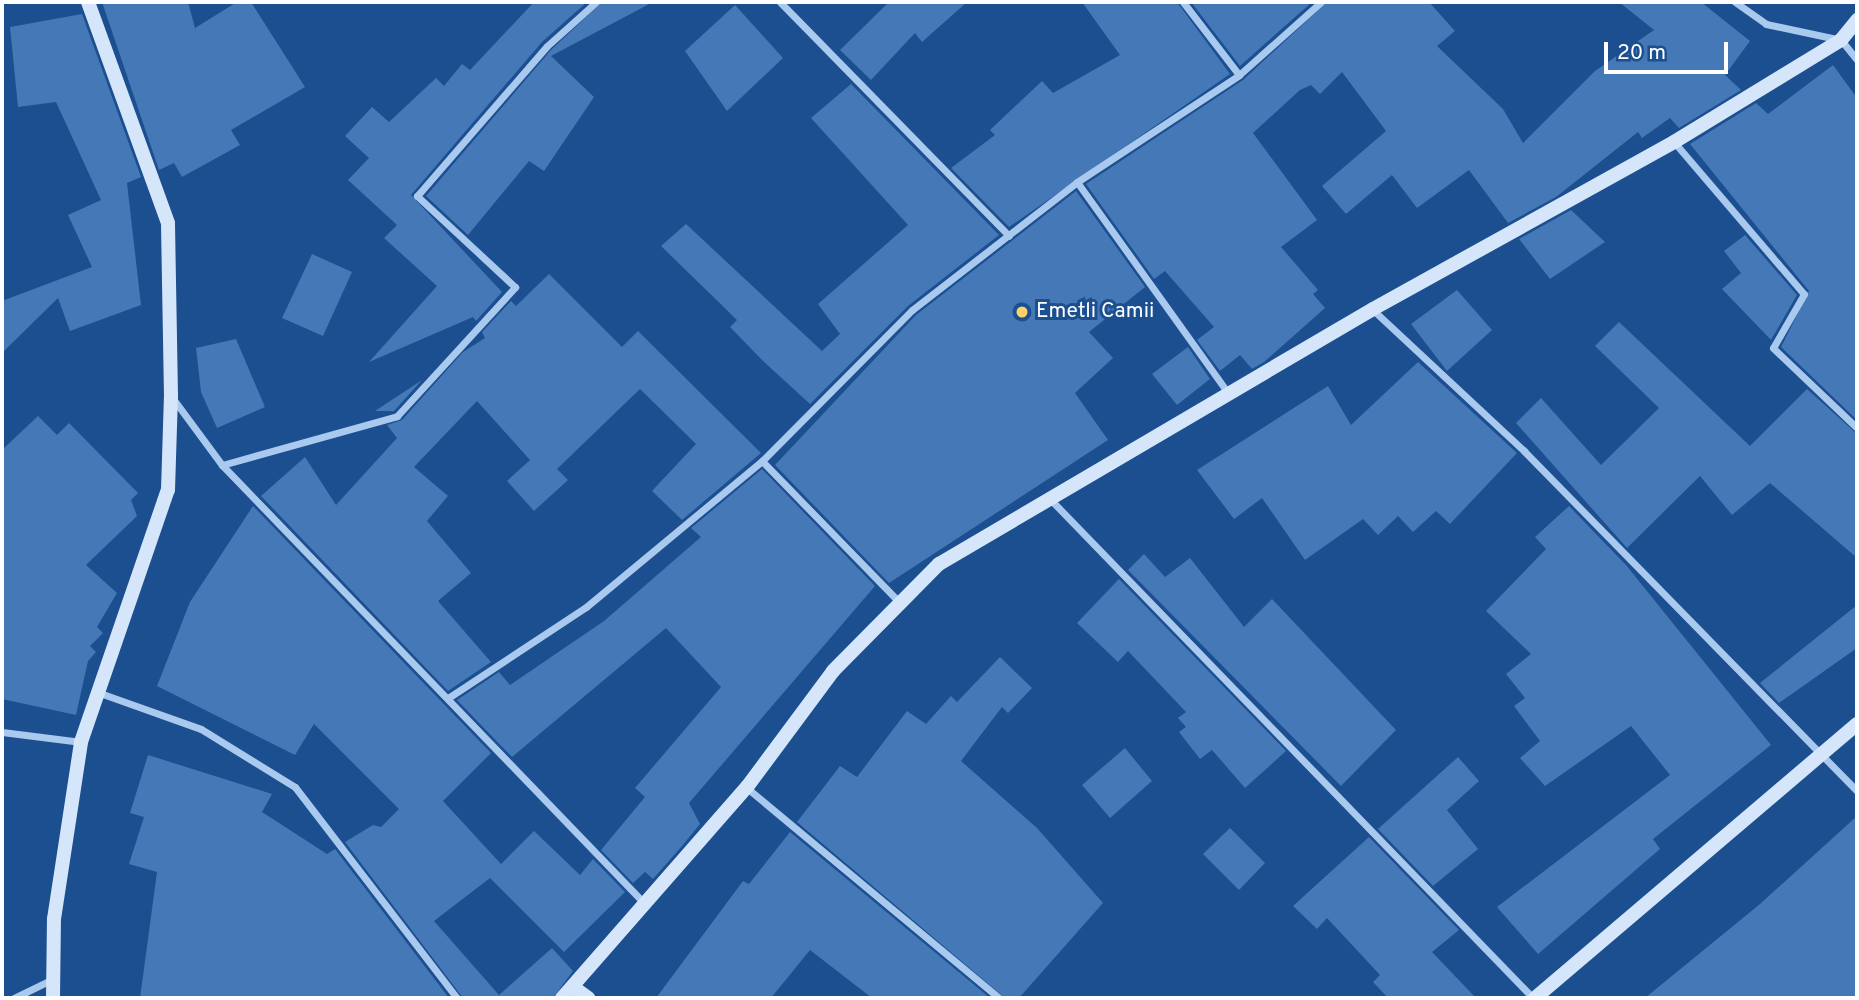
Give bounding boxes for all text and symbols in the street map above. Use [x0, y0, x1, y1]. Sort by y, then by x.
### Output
scale bar [1607, 28, 1731, 72]
text: 20 m [1617, 40, 1666, 67]
place label: Emetli Camii [1036, 299, 1154, 325]
marker: Emetli Camii [1014, 304, 1030, 320]

